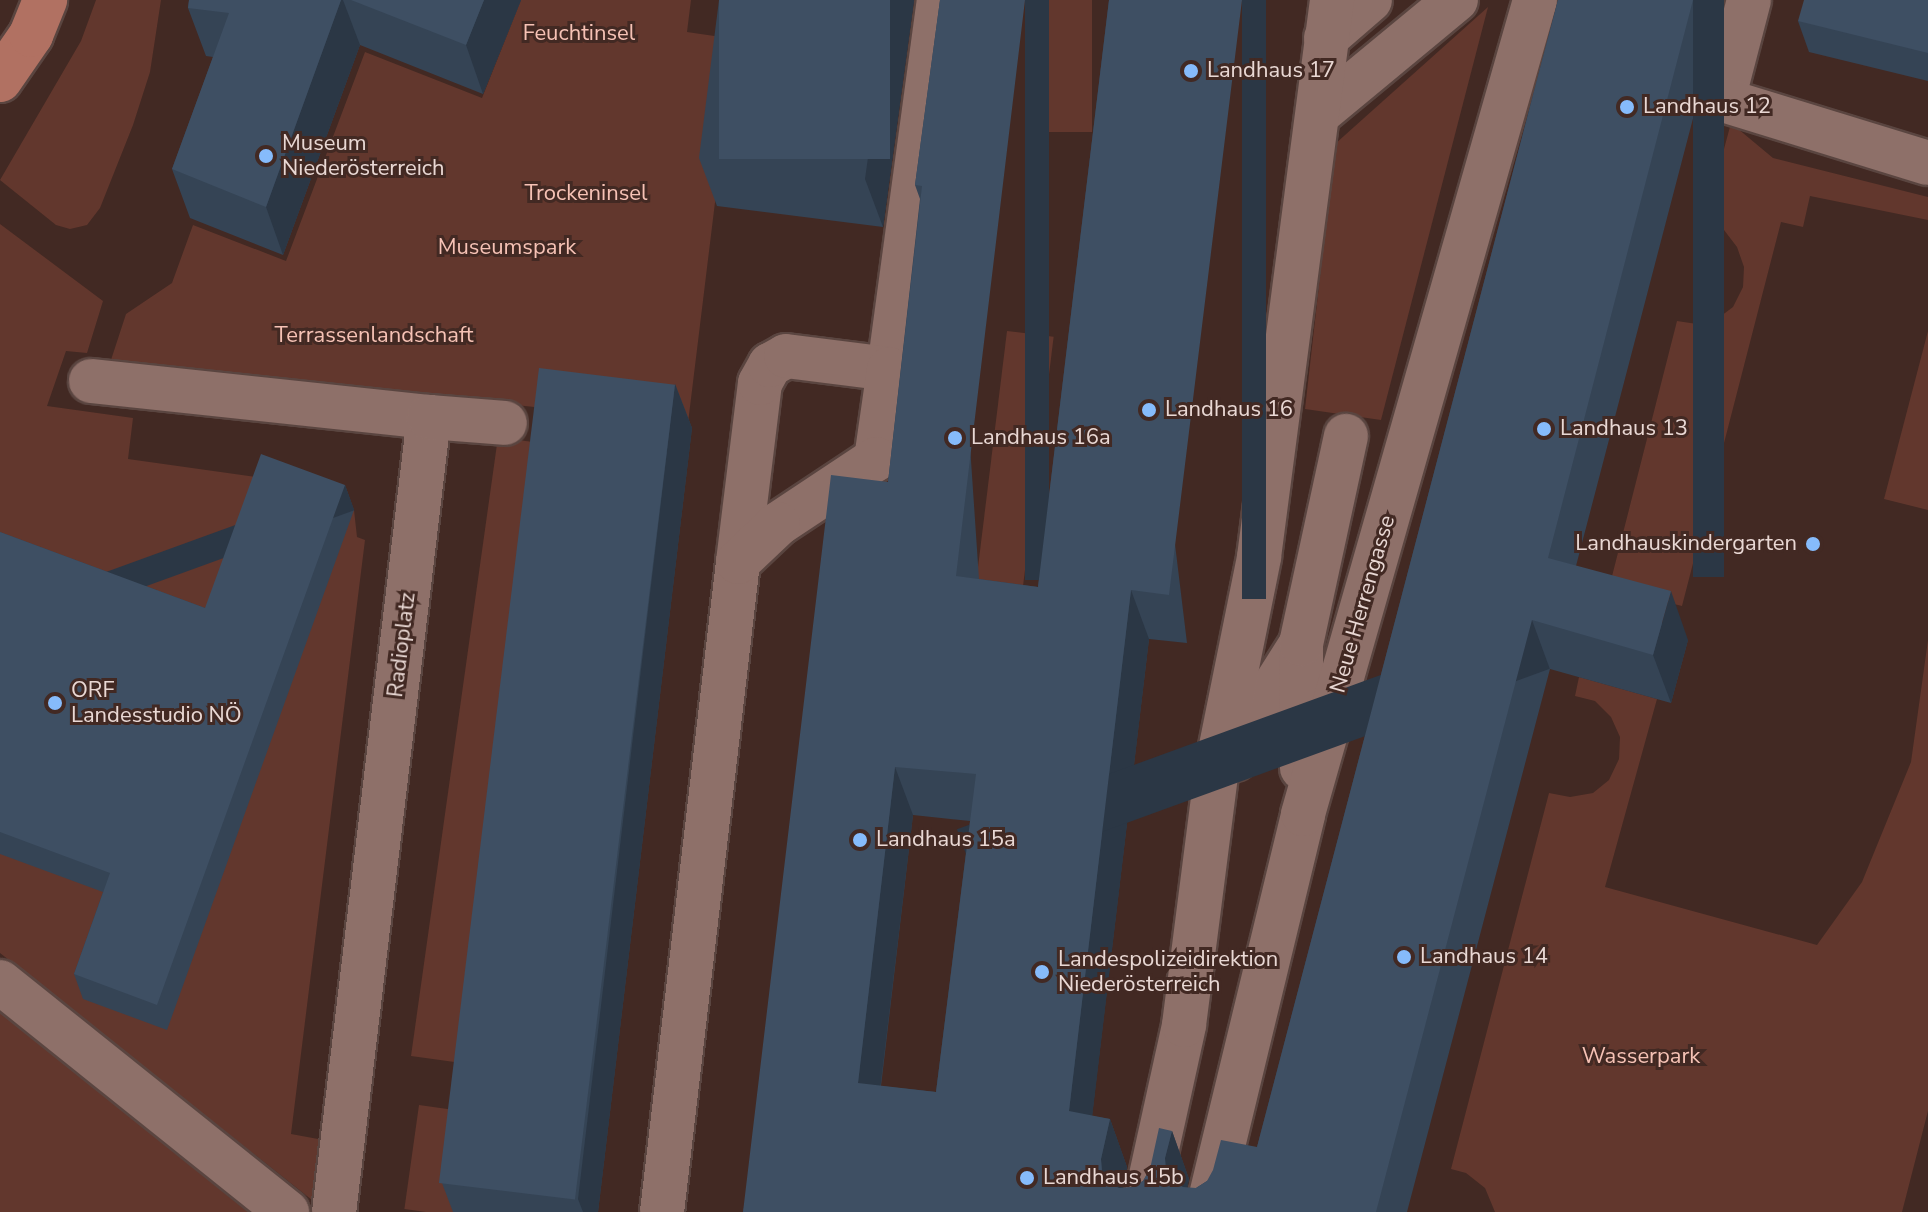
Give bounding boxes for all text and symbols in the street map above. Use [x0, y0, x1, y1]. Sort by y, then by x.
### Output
park label: Feuchtinsel [523, 21, 635, 47]
place label: Landhaus 17 [1207, 58, 1335, 84]
marker: Landhaus 17 [1182, 62, 1200, 80]
place label: Landhaus 12 [1643, 94, 1771, 120]
marker: Landhaus 12 [1618, 98, 1636, 116]
place label: Museum Niederösterreich [282, 130, 444, 182]
marker: Museum Niederösterreich [257, 147, 275, 165]
park label: Trockeninsel [524, 181, 648, 207]
park label: Museumspark [438, 235, 576, 261]
park label: Terrassenlandschaft [275, 323, 473, 349]
place label: Landhaus 16 [1165, 397, 1293, 423]
marker: Landhaus 16 [1140, 401, 1158, 419]
place label: Landhaus 13 [1560, 416, 1688, 442]
marker: Landhaus 13 [1535, 420, 1553, 438]
place label: Landhaus 16a [971, 425, 1111, 451]
marker: Landhaus 16a [946, 429, 964, 447]
street label: Neue Herrengasse [1325, 512, 1401, 696]
place label: Landhauskindergarten [1575, 531, 1797, 557]
marker: Landhauskindergarten [1804, 535, 1822, 553]
street label: Radioplatz [382, 591, 422, 699]
place label: ORF Landesstudio NÖ [71, 677, 242, 728]
marker: ORF Landesstudio NÖ [46, 694, 64, 712]
place label: Landhaus 15a [876, 827, 1016, 853]
marker: Landhaus 15a [851, 831, 869, 849]
place label: Landhaus 14 [1420, 944, 1548, 970]
place label: Landespolizeidirektion Niederösterreich [1058, 946, 1278, 998]
marker: Landhaus 14 [1395, 948, 1413, 966]
marker: Landespolizeidirektion Niederösterreich [1033, 963, 1051, 981]
park label: Wasserpark [1582, 1044, 1700, 1070]
place label: Landhaus 15b [1043, 1165, 1184, 1191]
marker: Landhaus 15b [1018, 1169, 1036, 1187]

